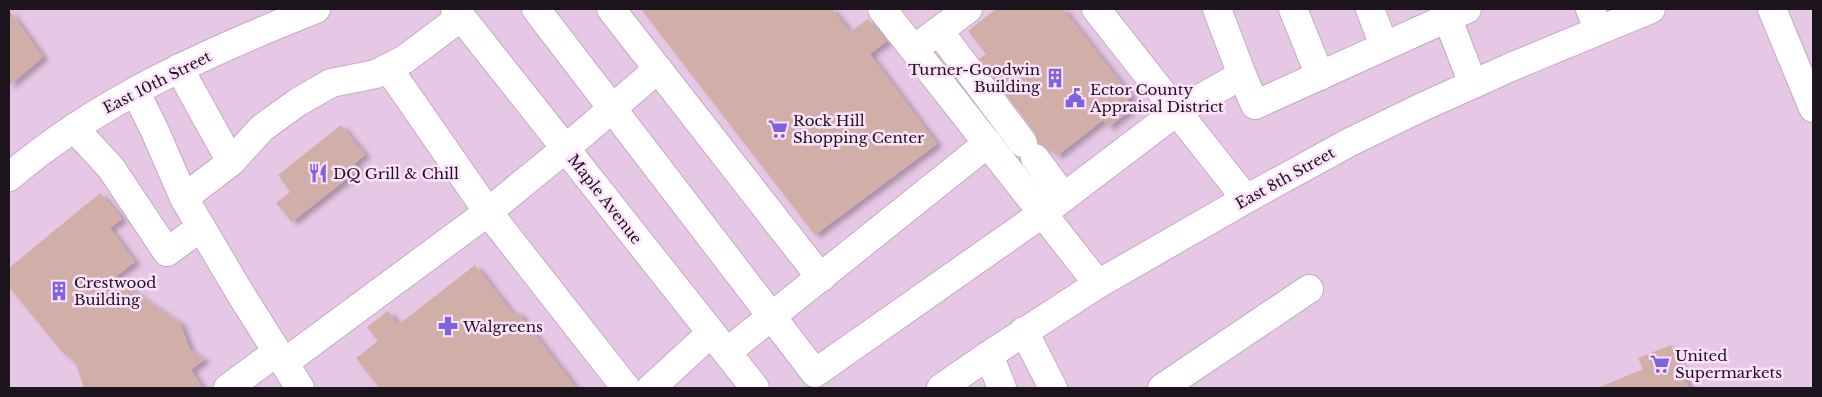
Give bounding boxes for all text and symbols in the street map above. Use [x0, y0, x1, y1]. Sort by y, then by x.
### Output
street label: East 10th Street [100, 46, 215, 117]
place label: Turner-Goodwin Building [908, 60, 1041, 96]
building icon: Turner-Goodwin Building [1044, 67, 1066, 89]
place label: Ector County Appraisal District [1089, 80, 1224, 116]
public building icon: Ector County Appraisal District [1064, 87, 1086, 109]
place label: Rock Hill Shopping Center [793, 111, 925, 147]
supermarket icon: Rock Hill Shopping Center [767, 118, 789, 140]
street label: East 8th Street [1232, 143, 1338, 213]
street label: Maple Avenue [564, 150, 646, 248]
restaurant icon: DQ Grill & Chill [307, 162, 329, 184]
place label: DQ Grill & Chill [333, 164, 459, 183]
place label: Crestwood Building [74, 273, 156, 309]
building icon: Crestwood Building [48, 280, 70, 302]
pharmacy icon: Walgreens [437, 315, 459, 337]
place label: Walgreens [462, 317, 543, 336]
place label: United Supermarkets [1675, 346, 1782, 382]
supermarket icon: United Supermarkets [1649, 353, 1671, 375]

